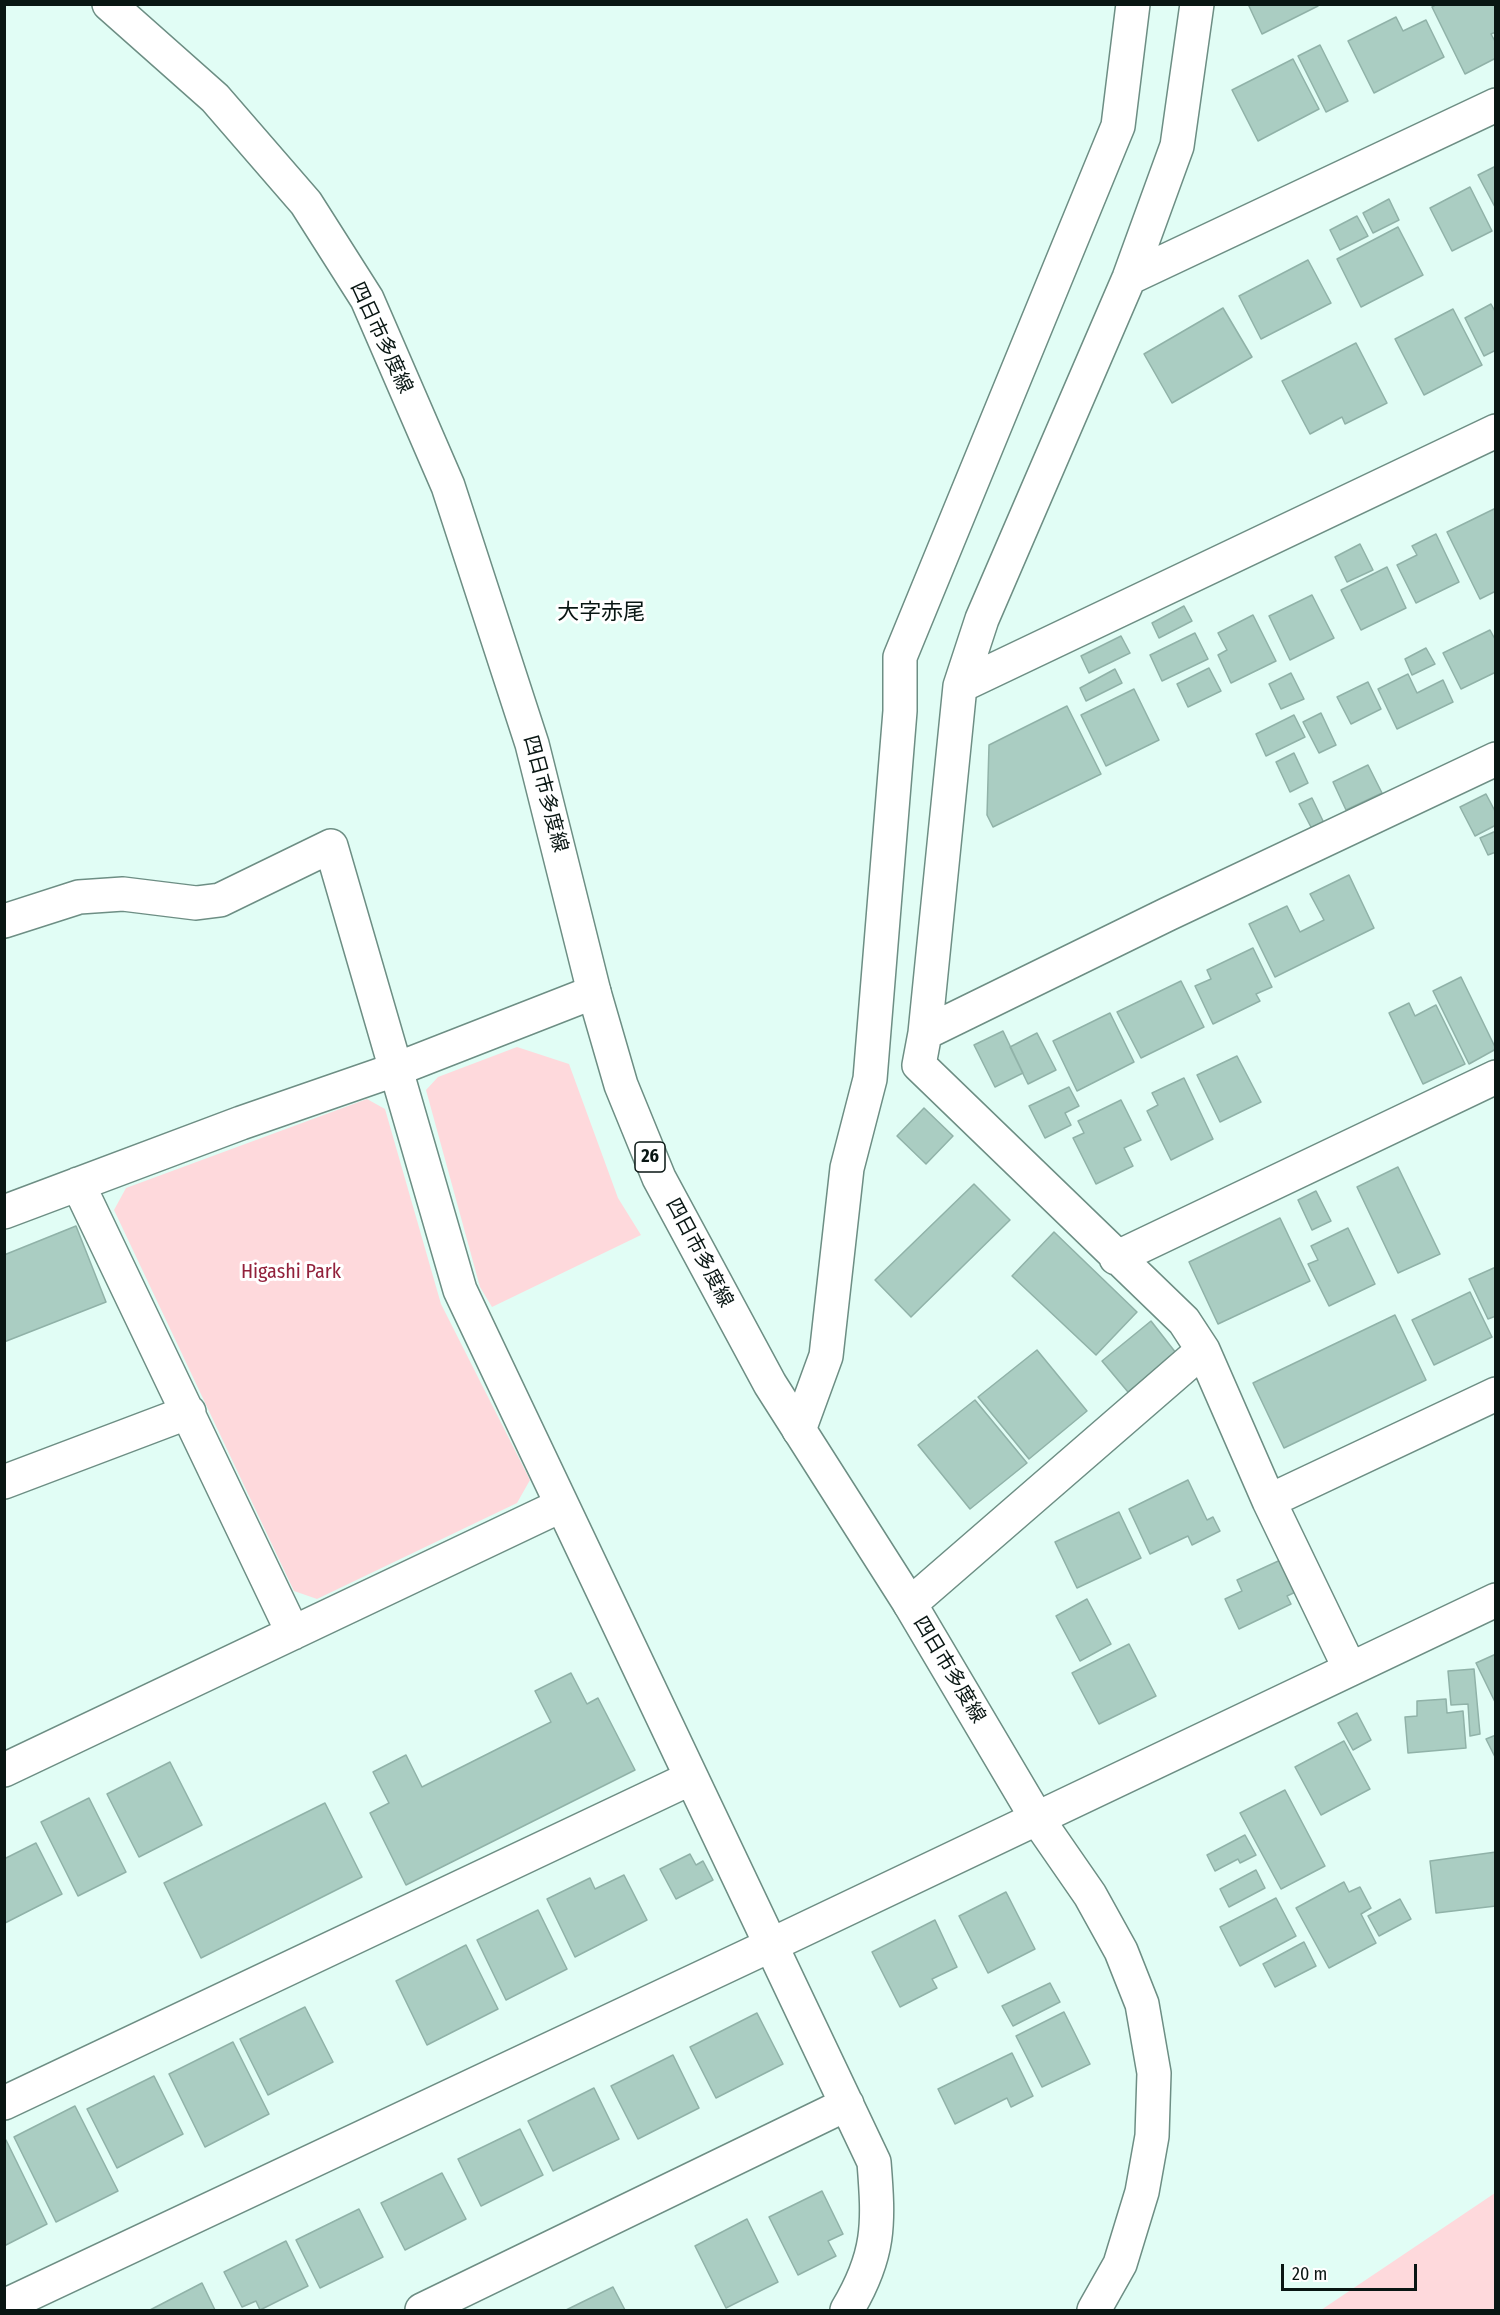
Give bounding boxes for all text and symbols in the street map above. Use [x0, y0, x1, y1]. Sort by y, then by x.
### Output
street label: 四日市多度線 [345, 279, 417, 397]
district label: 大字赤尾 [557, 600, 645, 626]
street label: 四日市多度線 [518, 733, 572, 855]
road number: 26 [635, 1142, 665, 1172]
street label: 四日市多度線 [660, 1194, 738, 1312]
park label: Higashi Park [241, 1260, 341, 1284]
street label: 四日市多度線 [908, 1612, 990, 1728]
scale bar [1284, 2252, 1420, 2290]
text: 20 m [1292, 2263, 1327, 2285]

